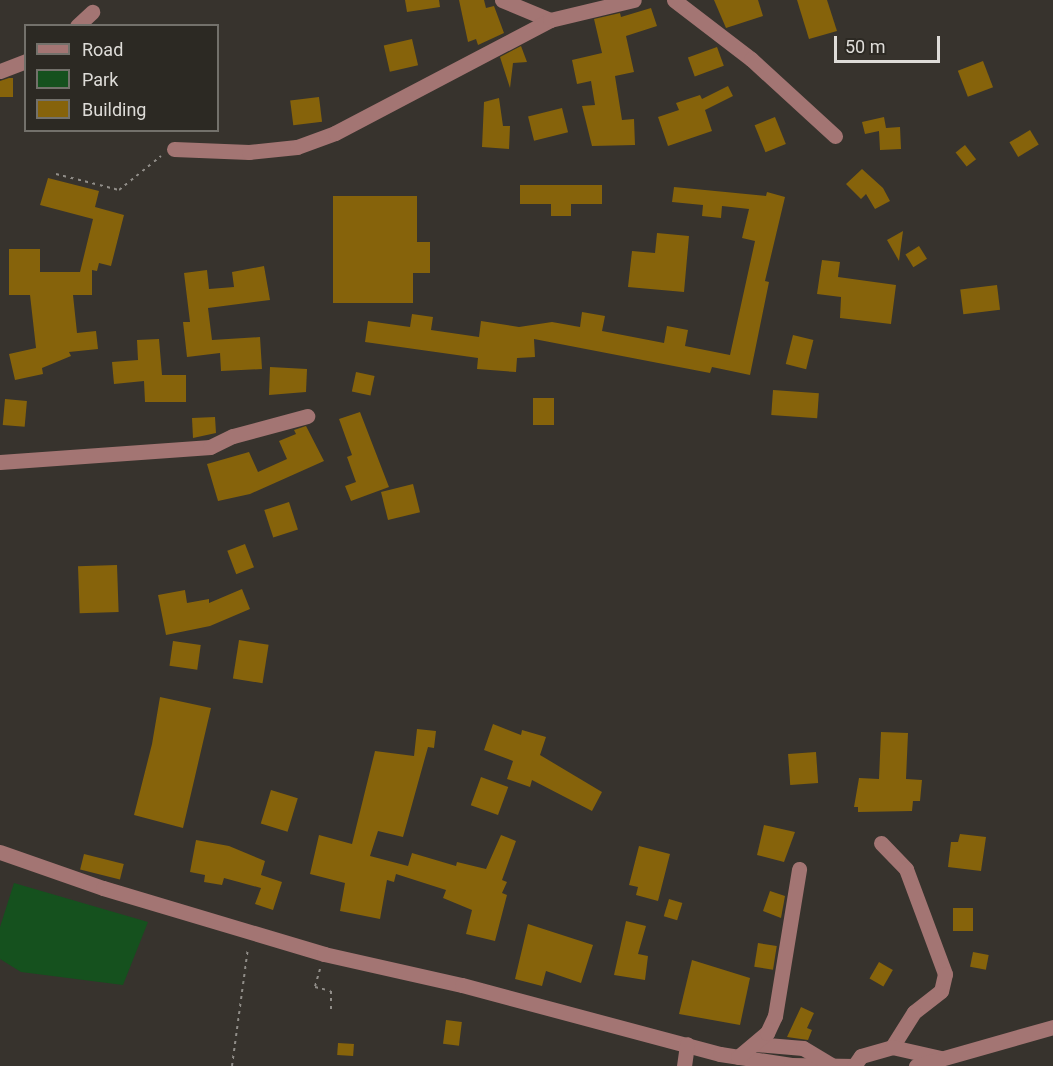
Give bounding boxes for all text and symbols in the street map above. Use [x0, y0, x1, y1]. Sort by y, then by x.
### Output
legend [24, 24, 219, 132]
scale bar [837, 24, 944, 62]
text: 50 m [845, 36, 885, 57]
text: Road [82, 39, 123, 60]
text: Park [82, 69, 118, 90]
text: Building [82, 99, 146, 120]

